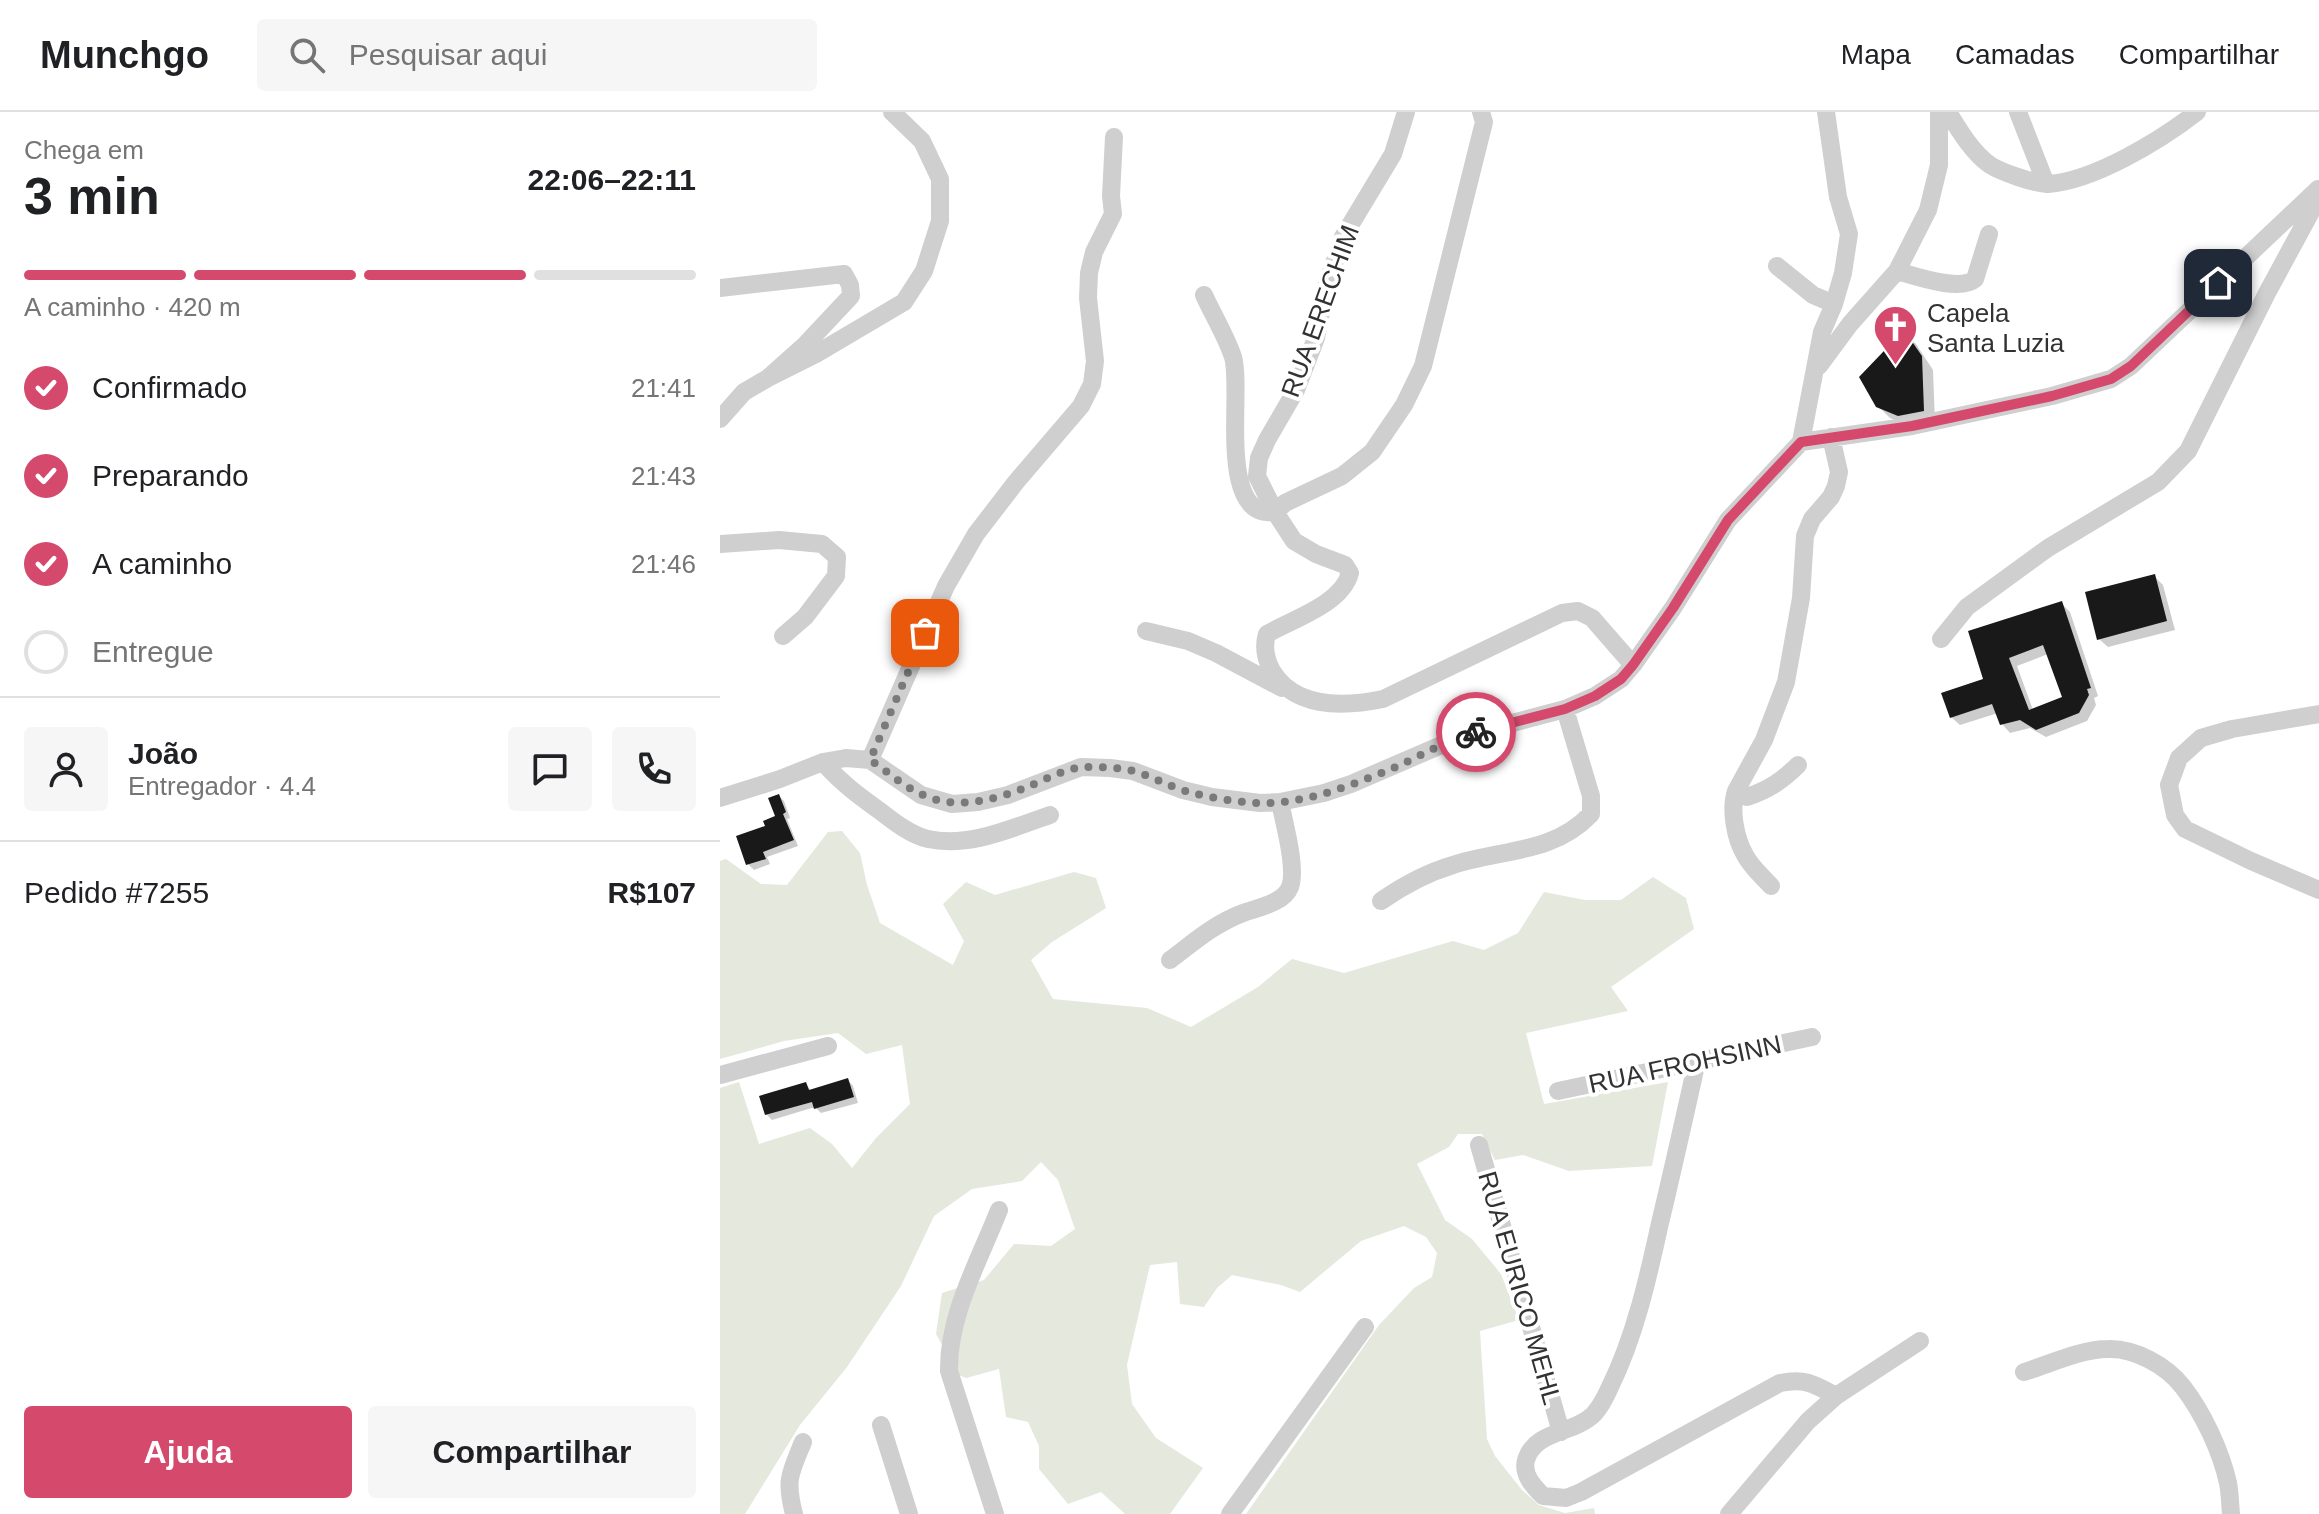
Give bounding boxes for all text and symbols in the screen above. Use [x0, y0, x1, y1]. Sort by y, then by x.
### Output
search box [257, 19, 817, 91]
icon: search [285, 33, 329, 77]
text: Munchgo [40, 34, 209, 76]
text: Pesquisar aqui [349, 38, 547, 71]
text: Mapa [1841, 39, 1911, 70]
text: Camadas [1955, 39, 2075, 70]
text: Compartilhar [2119, 39, 2279, 70]
text: Chega em [24, 135, 144, 165]
text: 22:06–22:11 [528, 163, 696, 196]
text: 3 min [24, 167, 160, 225]
street label: RUA ERECHIM [1275, 221, 1365, 401]
pin [2184, 249, 2252, 317]
icon: home [2196, 261, 2240, 305]
text: A caminho · 420 m [24, 292, 241, 322]
place label: Capela Santa Luzia [1927, 298, 2065, 358]
church icon: Capela Santa Luzia [1872, 304, 1920, 367]
icon: check [24, 366, 68, 410]
text: Confirmado [92, 371, 247, 404]
text: 21:41 [631, 373, 696, 403]
icon: check [24, 454, 68, 498]
text: Preparando [92, 459, 249, 492]
text: 21:43 [631, 461, 696, 491]
icon: check [24, 542, 68, 586]
text: A caminho [92, 547, 232, 580]
text: 21:46 [631, 549, 696, 579]
pin [891, 599, 959, 667]
icon: bag [903, 611, 947, 655]
text: Entregue [92, 635, 214, 668]
courier [1436, 692, 1516, 772]
icon: bike [1454, 710, 1498, 754]
button: person [24, 727, 108, 811]
button: chat [508, 727, 592, 811]
button: phone [612, 727, 696, 811]
text: João [128, 737, 198, 770]
text: Entregador · 4.4 [128, 771, 316, 801]
text: Pedido #7255 [24, 876, 209, 909]
text: R$107 [608, 876, 696, 909]
street label: RUA FROHSINN [1586, 1029, 1784, 1099]
street label: RUA EURICO MEHL [1472, 1168, 1568, 1408]
button: Ajuda [24, 1406, 352, 1498]
button: Compartilhar [368, 1406, 696, 1498]

